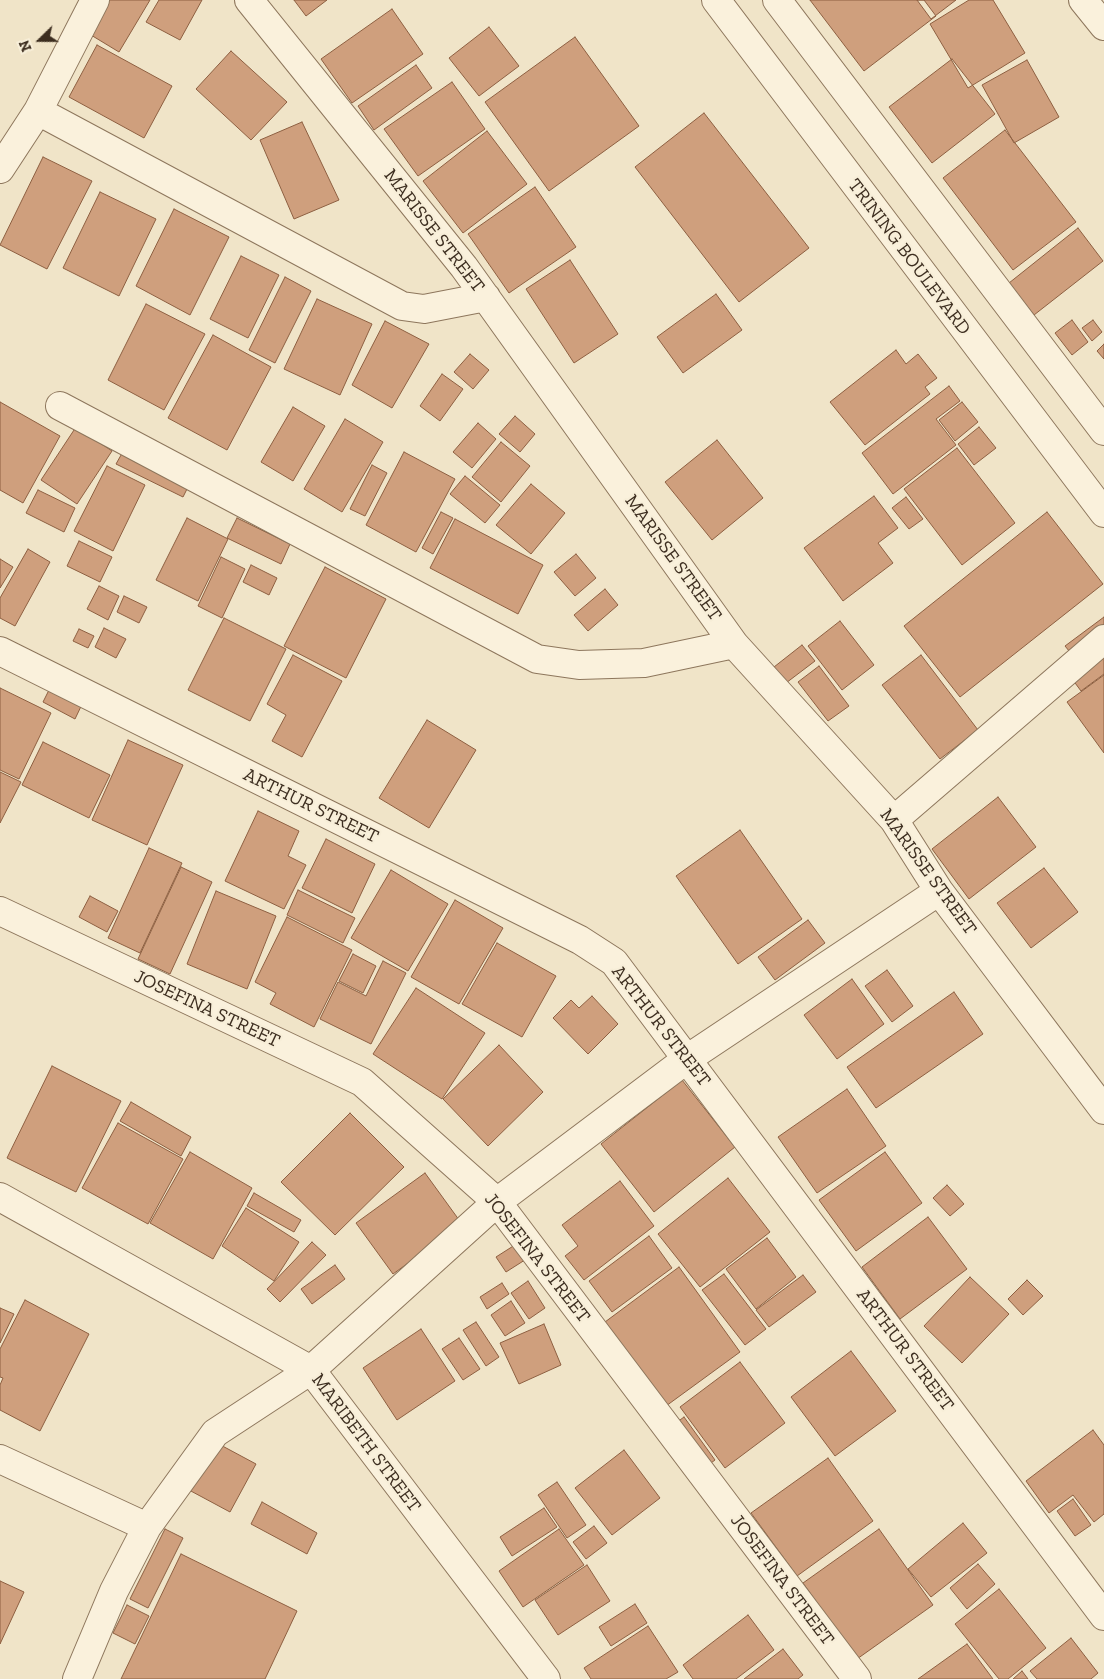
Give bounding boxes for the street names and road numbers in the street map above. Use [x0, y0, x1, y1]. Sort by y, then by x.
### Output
street label: MARISSE STREET [379, 165, 489, 297]
street label: TRINING BOULEVARD [843, 174, 975, 340]
street label: MARISSE STREET [620, 490, 726, 626]
street label: ARTHUR STREET [240, 763, 382, 849]
street label: MARISSE STREET [875, 804, 981, 940]
street label: ARTHUR STREET [607, 961, 715, 1091]
street label: JOSEFINA STREET [130, 965, 284, 1053]
street label: JOSEFINA STREET [479, 1189, 595, 1327]
street label: ARTHUR STREET [852, 1284, 958, 1416]
street label: MARIBETH STREET [306, 1369, 426, 1517]
street label: JOSEFINA STREET [725, 1510, 839, 1650]

